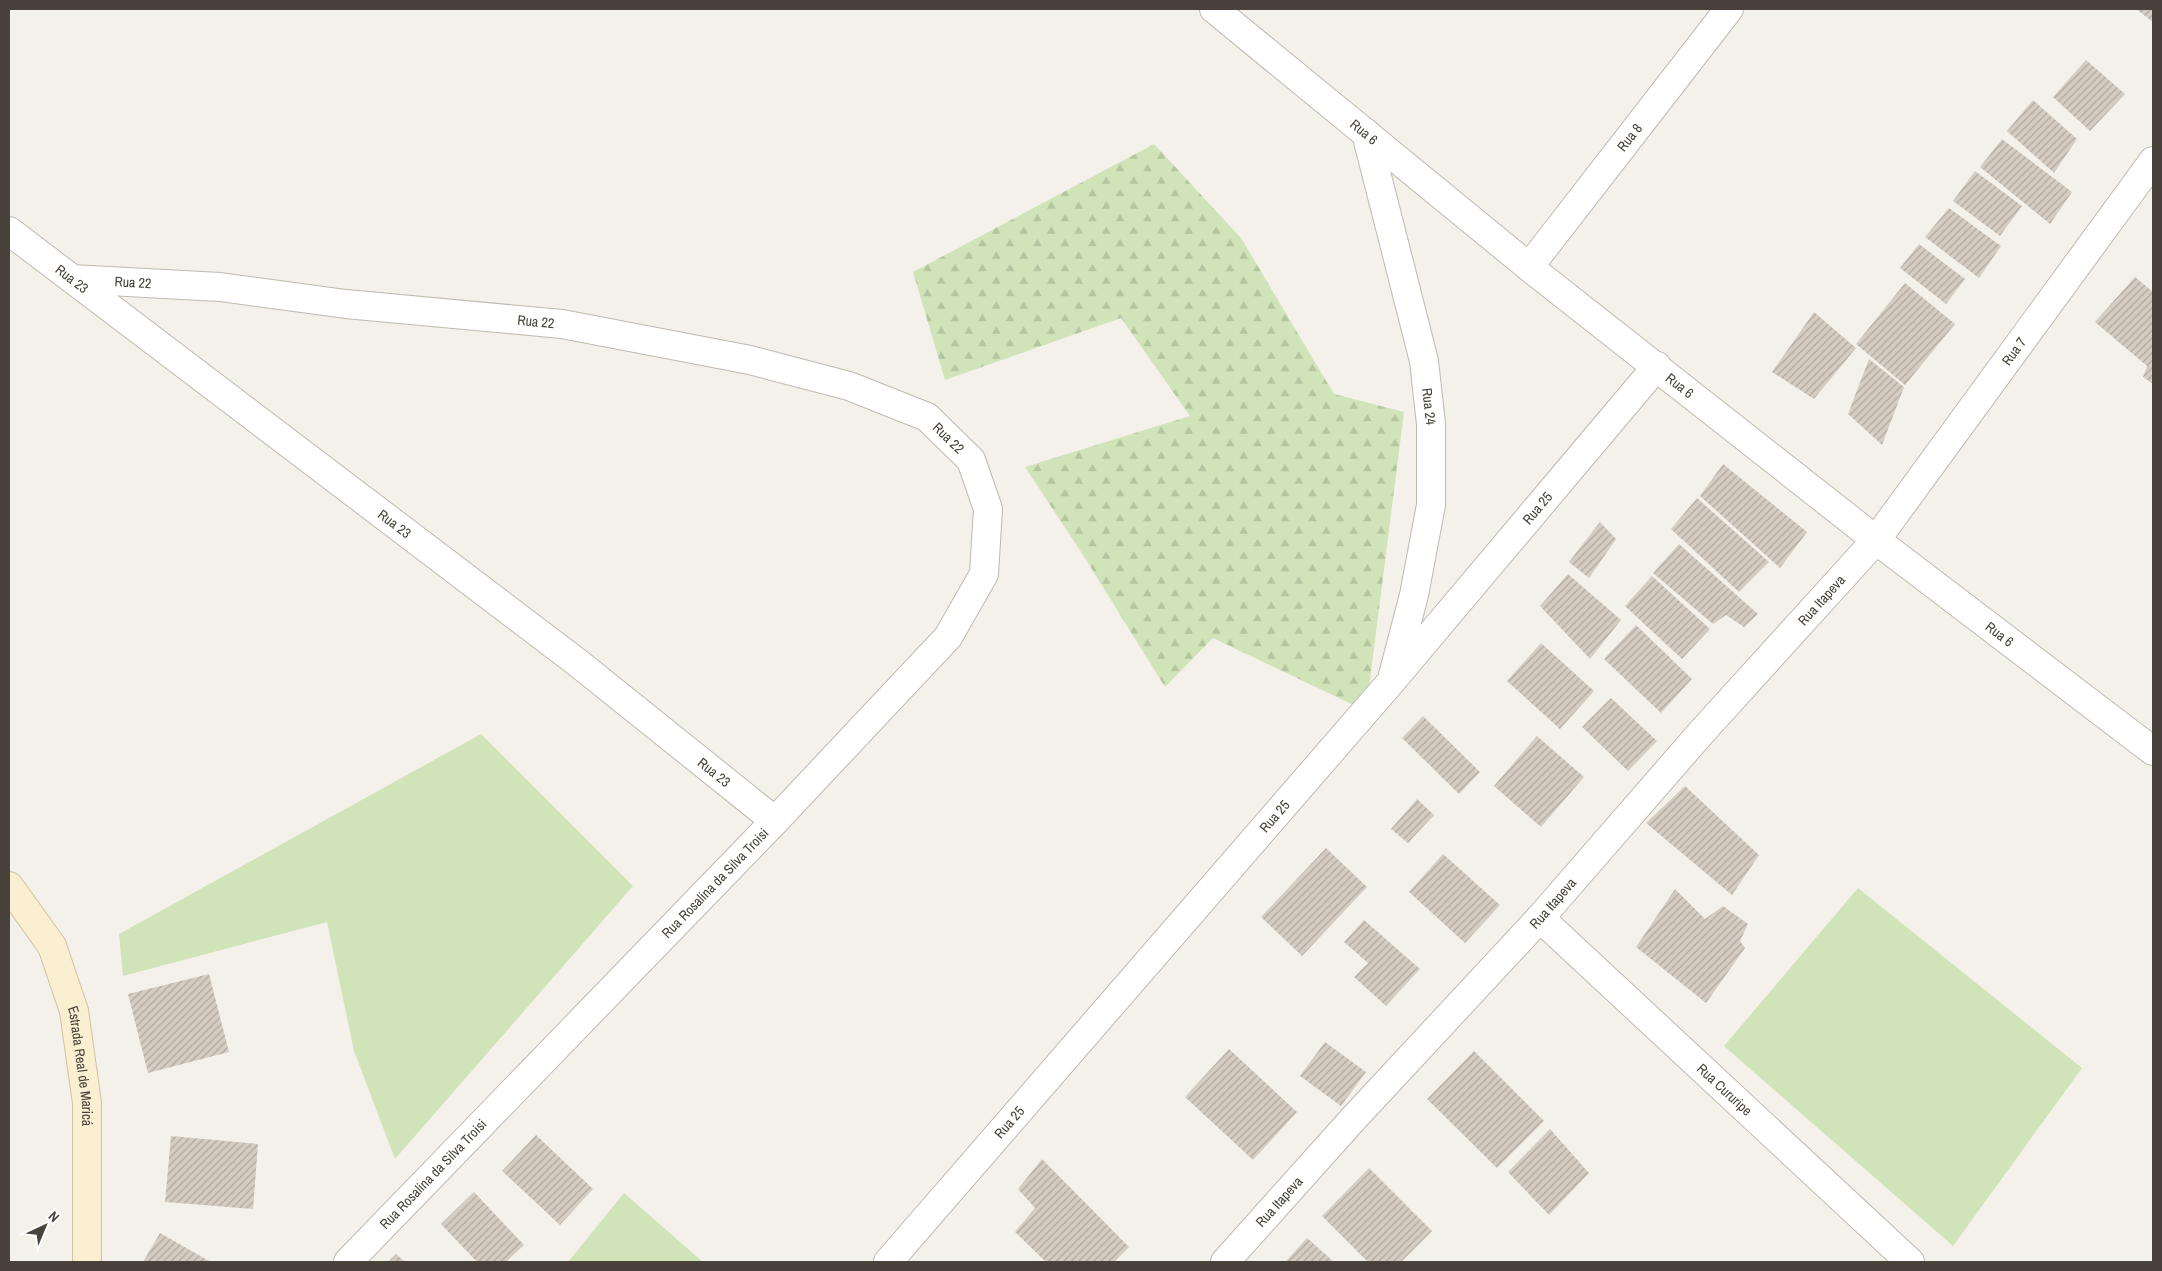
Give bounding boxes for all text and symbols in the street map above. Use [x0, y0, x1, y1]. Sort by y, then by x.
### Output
street label: Rua 6 [1347, 115, 1382, 149]
street label: Rua 8 [1613, 120, 1646, 155]
street label: Rua 23 [52, 260, 92, 297]
street label: Rua 22 [114, 272, 152, 292]
street label: Rua 22 [517, 311, 555, 332]
street label: Rua 7 [1998, 334, 2030, 369]
street label: Rua 6 [1662, 369, 1697, 402]
street label: Rua 24 [1418, 387, 1440, 426]
street label: Rua 22 [929, 419, 968, 457]
street label: Rua 25 [1518, 488, 1556, 528]
street label: Rua 23 [374, 505, 415, 542]
street label: Rua Itapeva [1794, 571, 1849, 629]
street label: Rua 6 [1982, 618, 2017, 651]
street label: Rua 23 [694, 754, 734, 791]
street label: Rua 25 [1256, 796, 1293, 836]
street label: Rua Rosalina da Silva Troisi [658, 824, 772, 942]
street label: Rua Itapeva [1526, 873, 1580, 933]
street label: Estrada Real de Maricá [64, 1004, 96, 1127]
street label: Rua Cururipe [1693, 1060, 1756, 1120]
street label: Rua 25 [990, 1102, 1028, 1142]
street label: Rua Rosalina da Silva Troisi [376, 1115, 490, 1233]
street label: Rua Itapeva [1252, 1172, 1307, 1231]
north arrow [20, 1201, 70, 1251]
text: N [45, 1207, 63, 1226]

